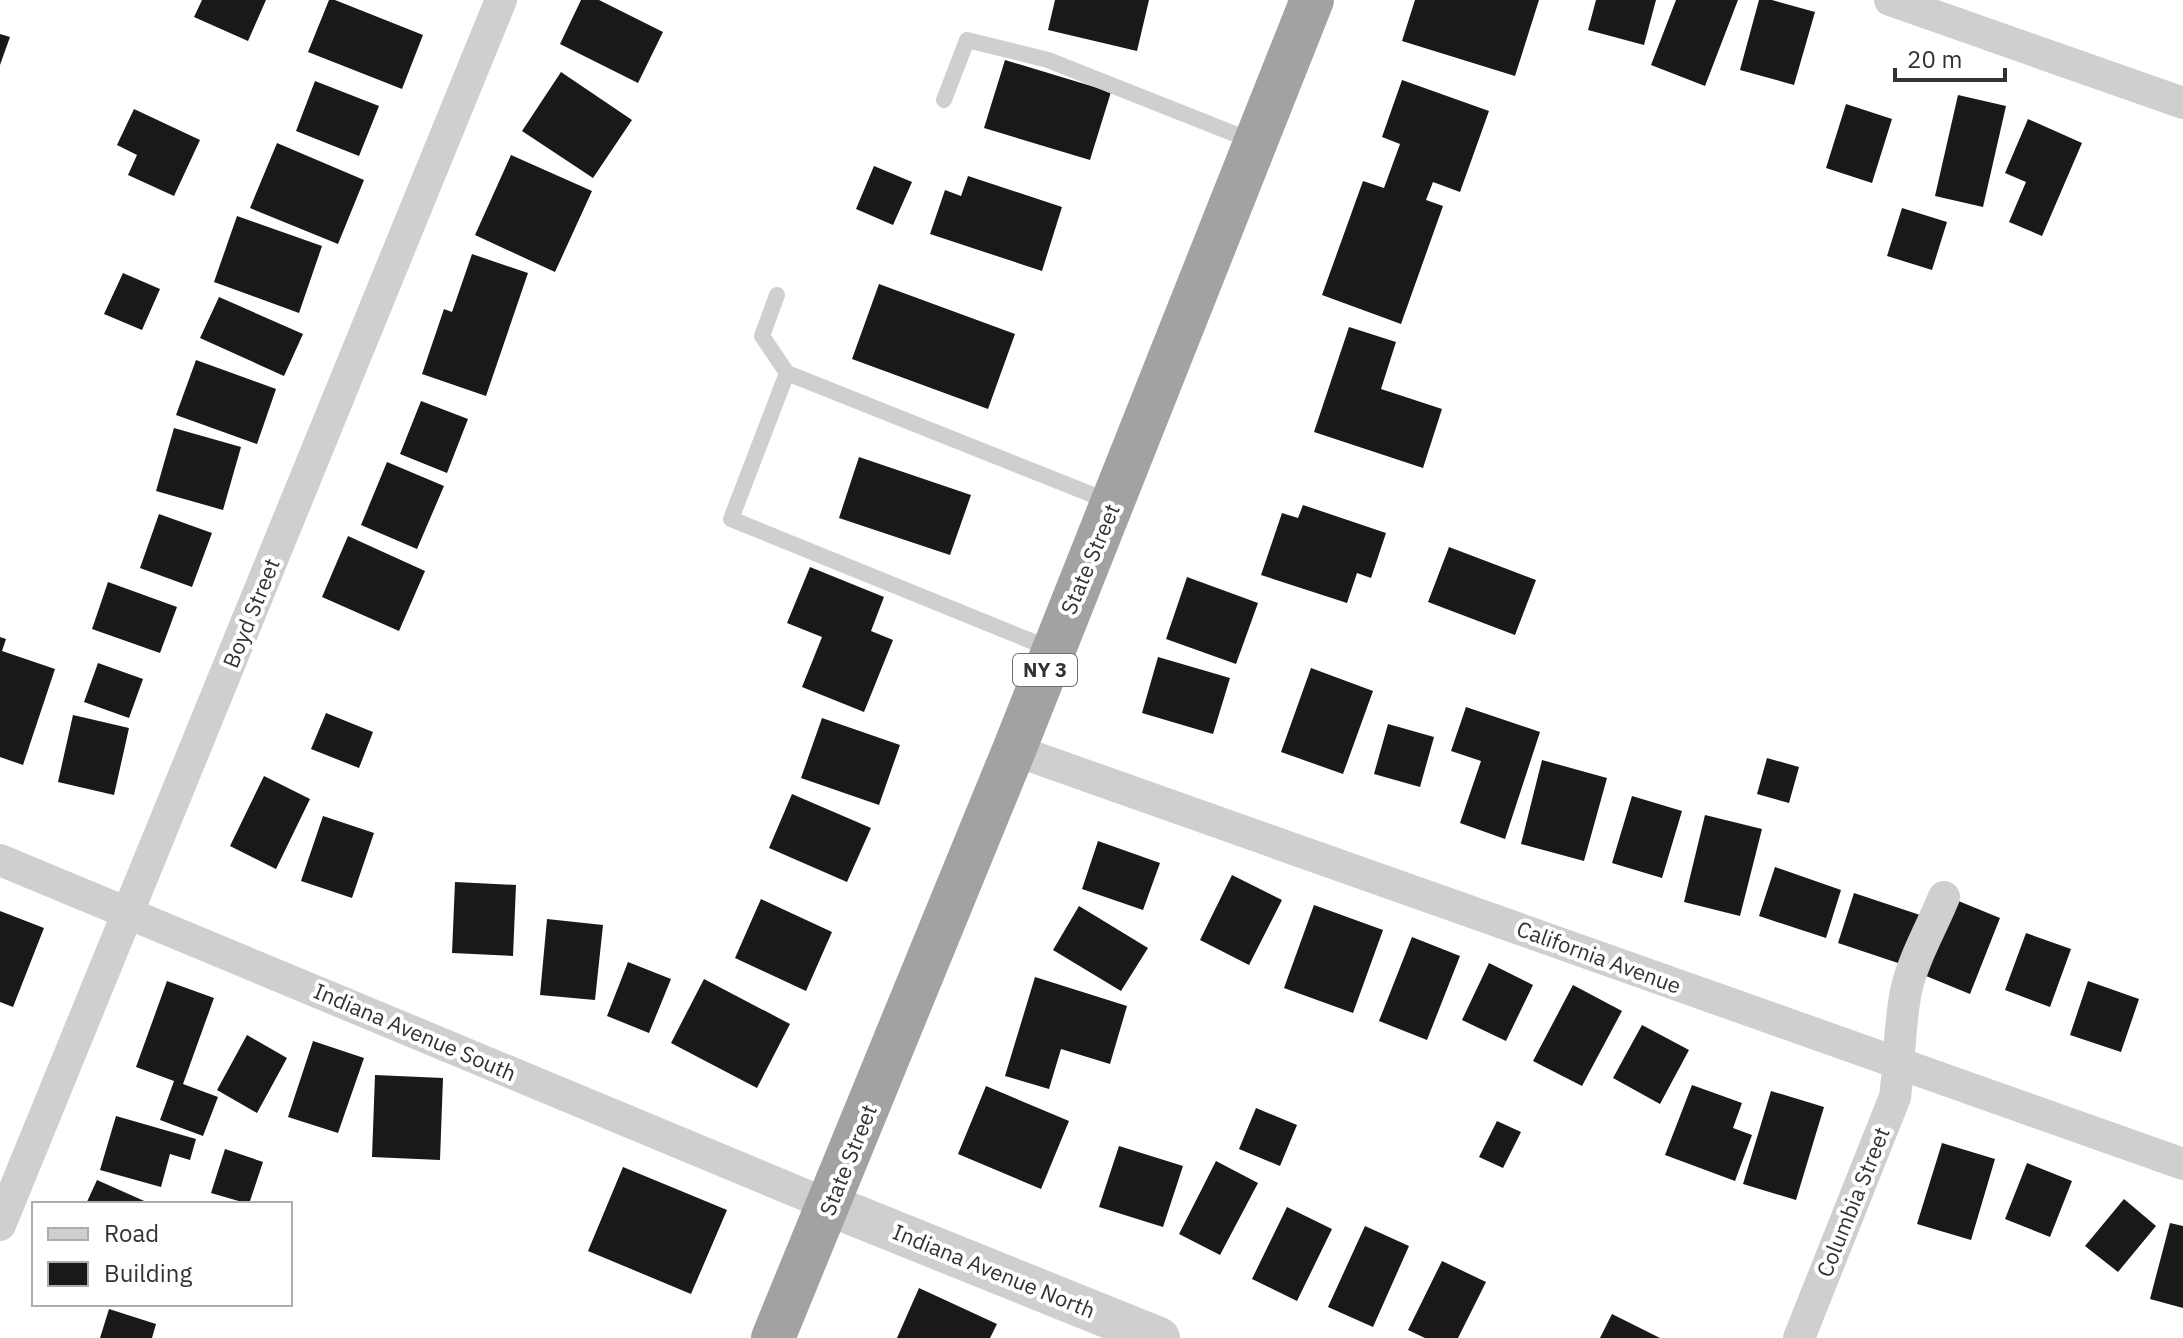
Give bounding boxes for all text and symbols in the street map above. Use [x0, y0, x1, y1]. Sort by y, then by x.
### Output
scale bar [1895, 32, 2005, 82]
text: 20 m [1907, 43, 1962, 75]
street label: State Street [1053, 499, 1126, 619]
street label: Boyd Street [215, 554, 286, 672]
road number: NY 3 [1013, 654, 1077, 686]
street label: California Avenue [1513, 913, 1685, 1000]
street label: Indiana Avenue South [310, 976, 521, 1087]
street label: State Street [812, 1100, 883, 1220]
street label: Columbia Street [1809, 1123, 1896, 1281]
legend [32, 1202, 292, 1306]
text: Road [104, 1217, 159, 1249]
street label: Indiana Avenue North [889, 1217, 1100, 1324]
text: Building [104, 1257, 192, 1289]

